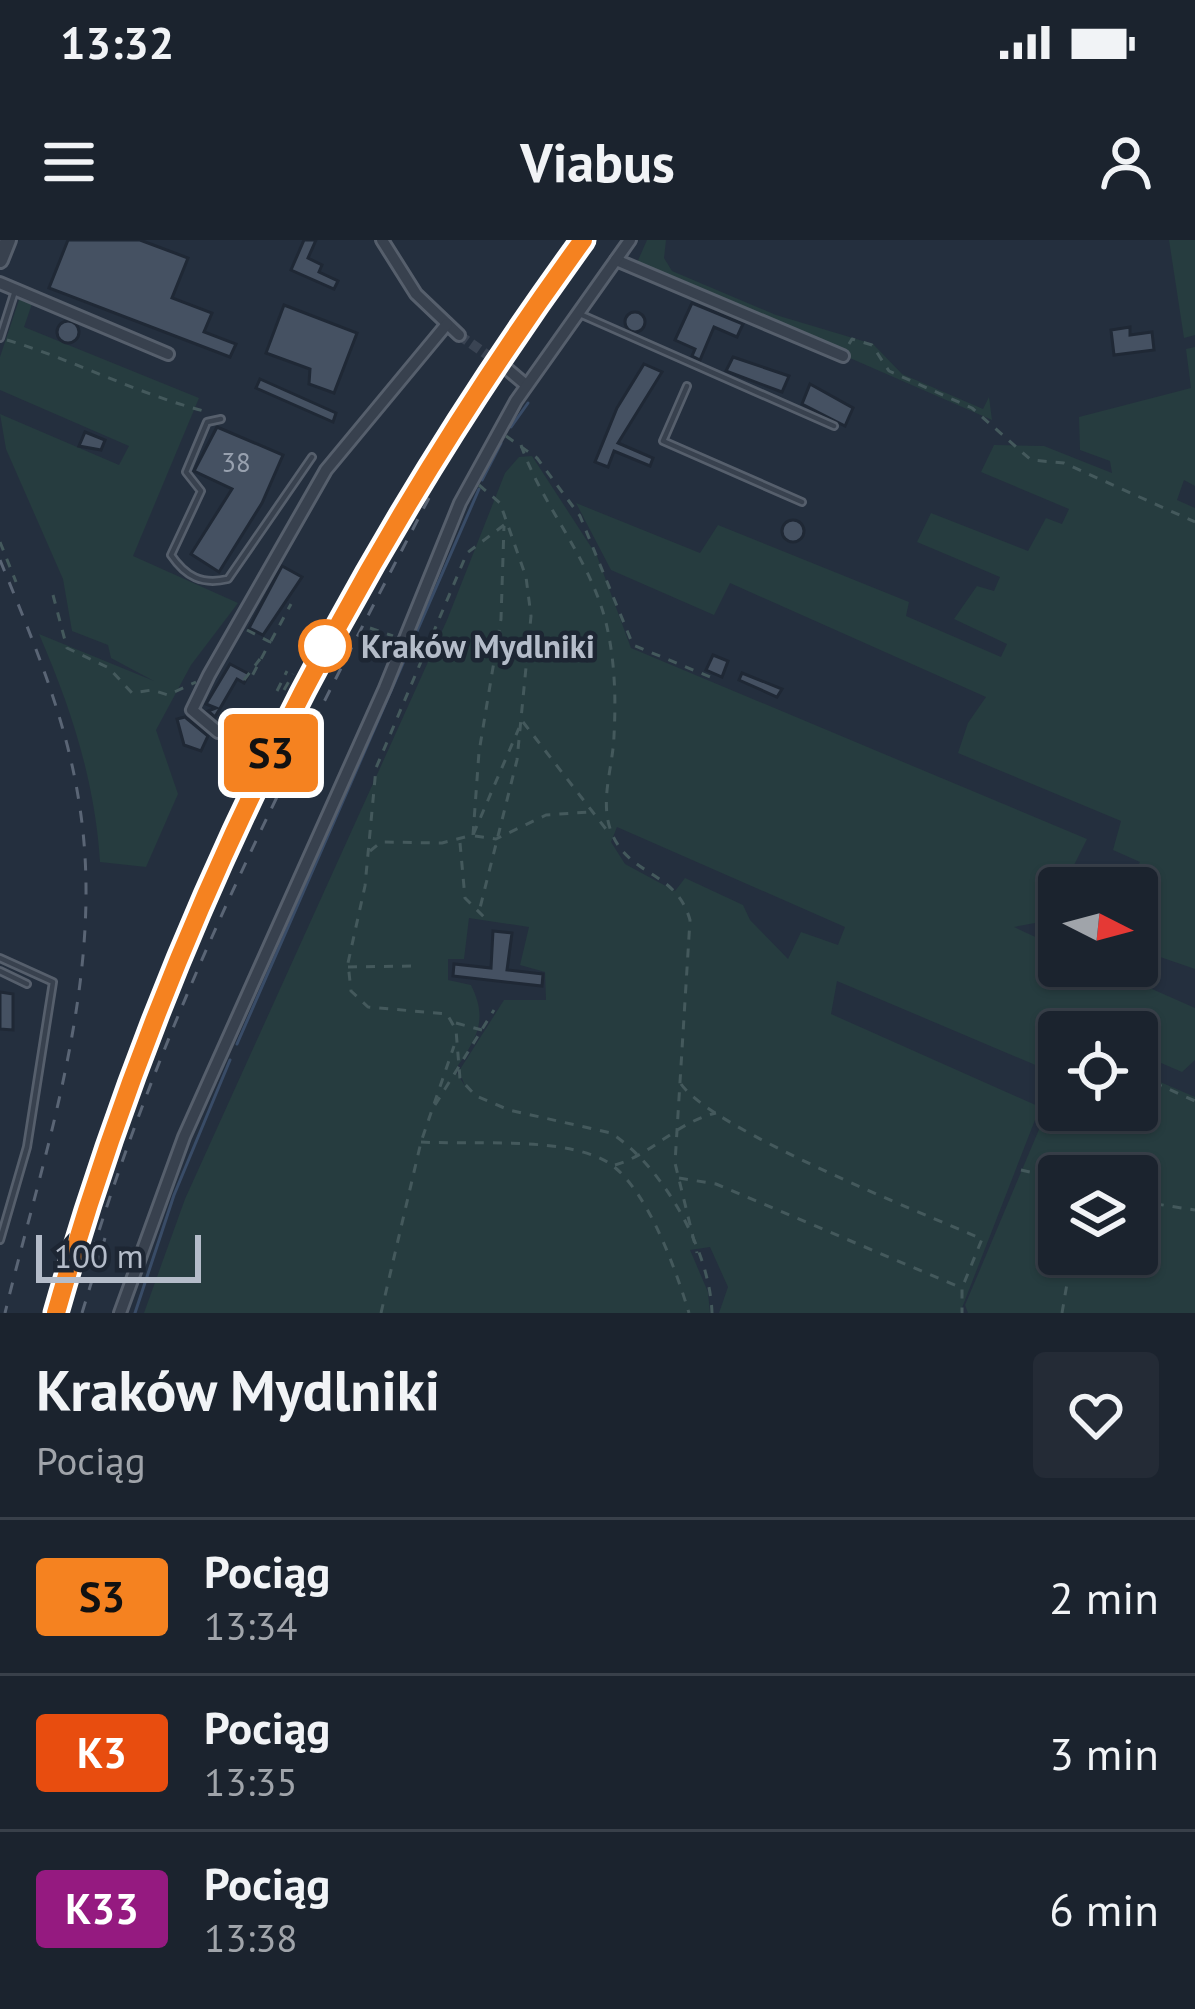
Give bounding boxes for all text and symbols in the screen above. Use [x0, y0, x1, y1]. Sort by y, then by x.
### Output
text: 13:32 [60, 13, 174, 71]
text: Viabus [520, 127, 675, 197]
icon: menu [36, 129, 102, 195]
icon: person [1093, 129, 1159, 195]
house number: 38 [221, 445, 251, 479]
marker: Kraków Mydlniki [300, 621, 350, 671]
place label: Kraków Mydlniki [361, 624, 595, 667]
line badge: S3 [217, 714, 325, 792]
text: S3 [248, 725, 294, 780]
north arrow [1038, 867, 1158, 987]
map controls [1038, 867, 1158, 1275]
button: locate [1038, 1011, 1158, 1131]
button: layers [1038, 1155, 1158, 1275]
scale bar [36, 1229, 201, 1282]
text: 100 m [54, 1234, 144, 1277]
button: heart [1033, 1352, 1159, 1478]
text: Kraków Mydlniki [36, 1353, 440, 1427]
text: Pociąg [36, 1435, 146, 1486]
text: Pociąg [204, 1542, 330, 1600]
text: 2 min [1049, 1568, 1159, 1626]
text: S3 [79, 1569, 125, 1624]
text: 13:34 [204, 1600, 298, 1651]
text: Pociąg [204, 1698, 330, 1756]
text: 3 min [1049, 1724, 1159, 1782]
text: K3 [77, 1725, 127, 1780]
text: 13:35 [204, 1756, 298, 1807]
text: Pociąg [204, 1854, 330, 1912]
text: 6 min [1049, 1880, 1159, 1938]
text: K33 [65, 1881, 139, 1936]
text: 13:38 [204, 1912, 298, 1963]

